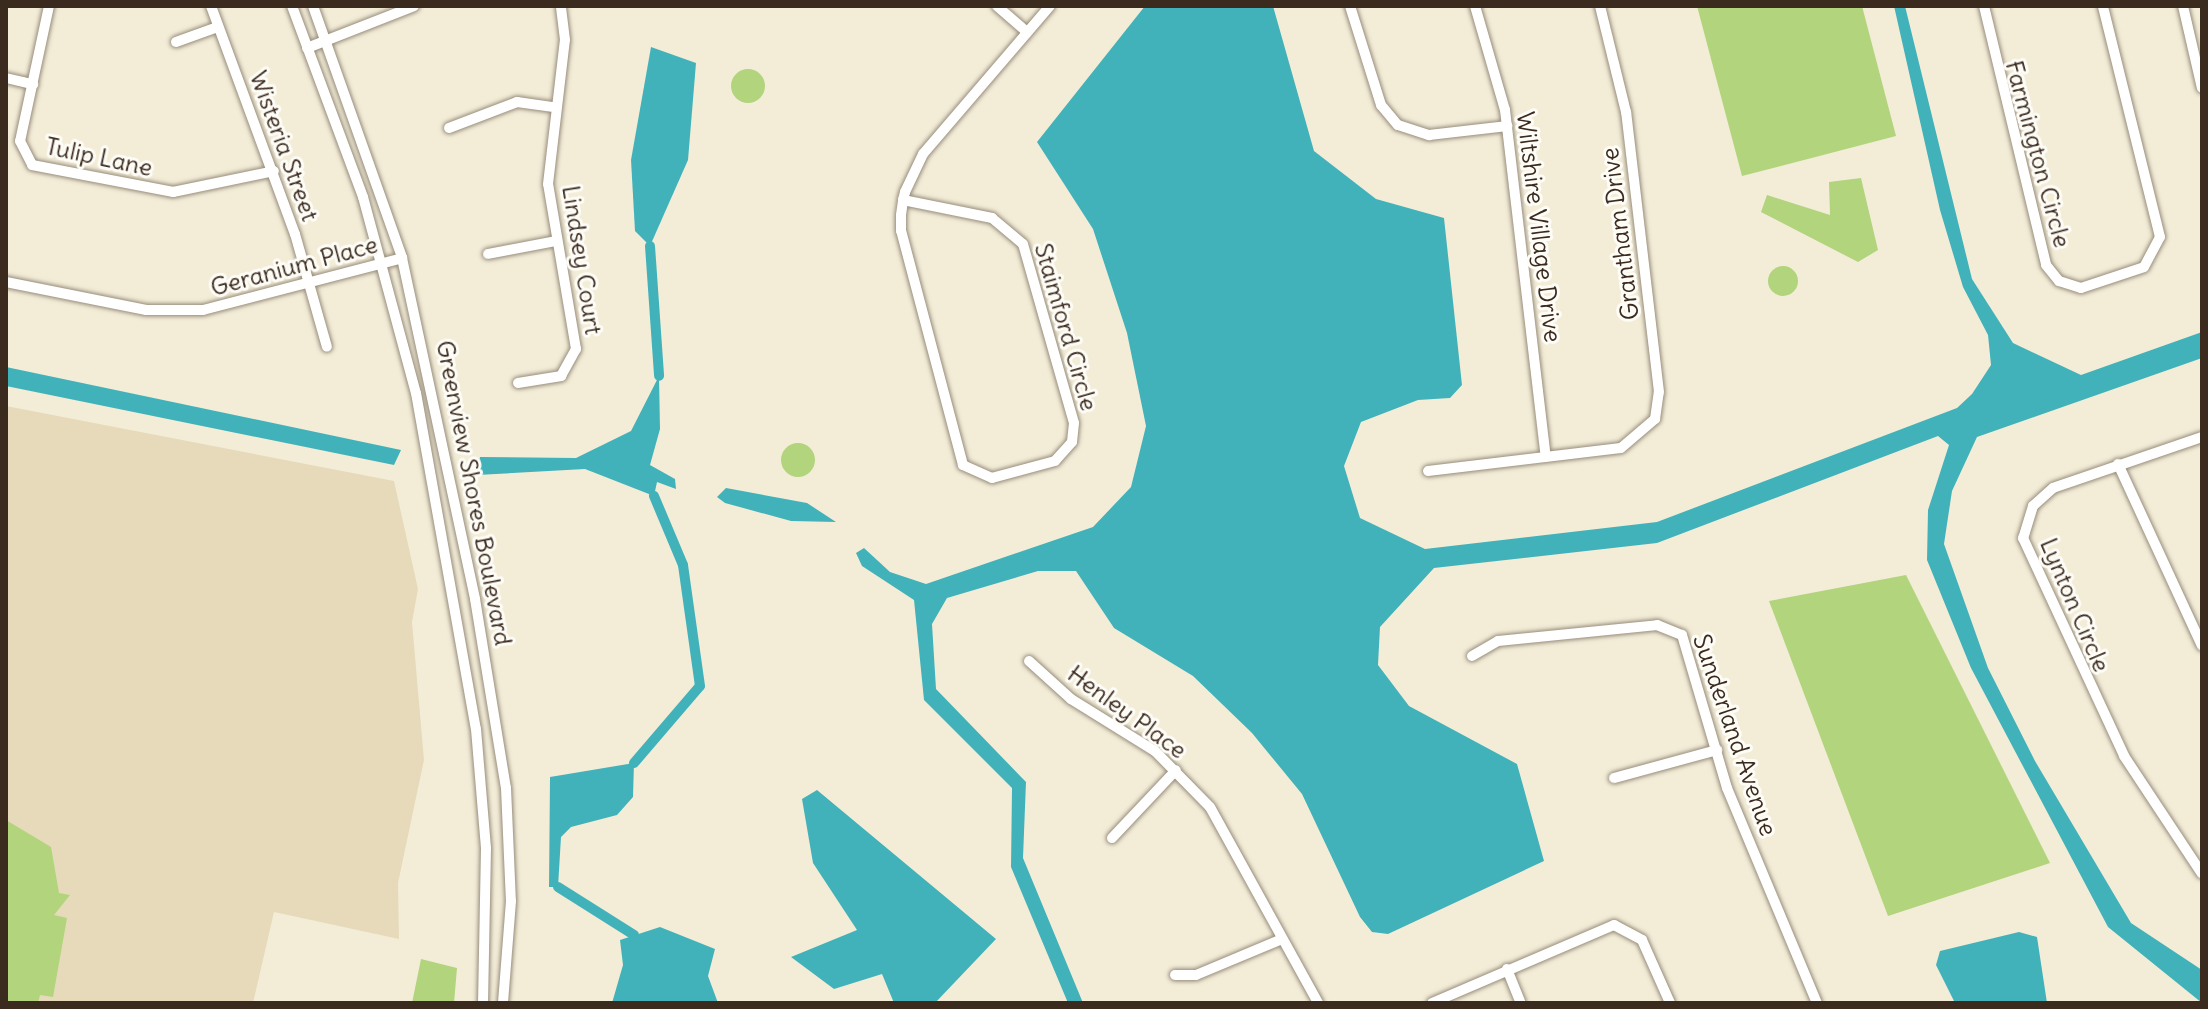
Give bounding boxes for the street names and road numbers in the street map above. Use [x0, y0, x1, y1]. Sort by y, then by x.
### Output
street label: Farmington Circle [1999, 57, 2077, 251]
street label: Wisteria Street [244, 67, 324, 225]
street label: Wiltshire Village Drive [1511, 110, 1567, 344]
street label: Tulip Lane [43, 132, 155, 182]
street label: Grantham Drive [1595, 146, 1645, 322]
street label: Lindsey Court [556, 183, 608, 337]
street label: Geranium Place [207, 230, 381, 302]
street label: Staimford Circle [1028, 240, 1104, 414]
street label: Greenview Shores Boulevard [430, 338, 518, 648]
street label: Lynton Circle [2034, 534, 2116, 676]
street label: Sunderland Avenue [1687, 630, 1783, 840]
street label: Henley Place [1062, 659, 1192, 765]

